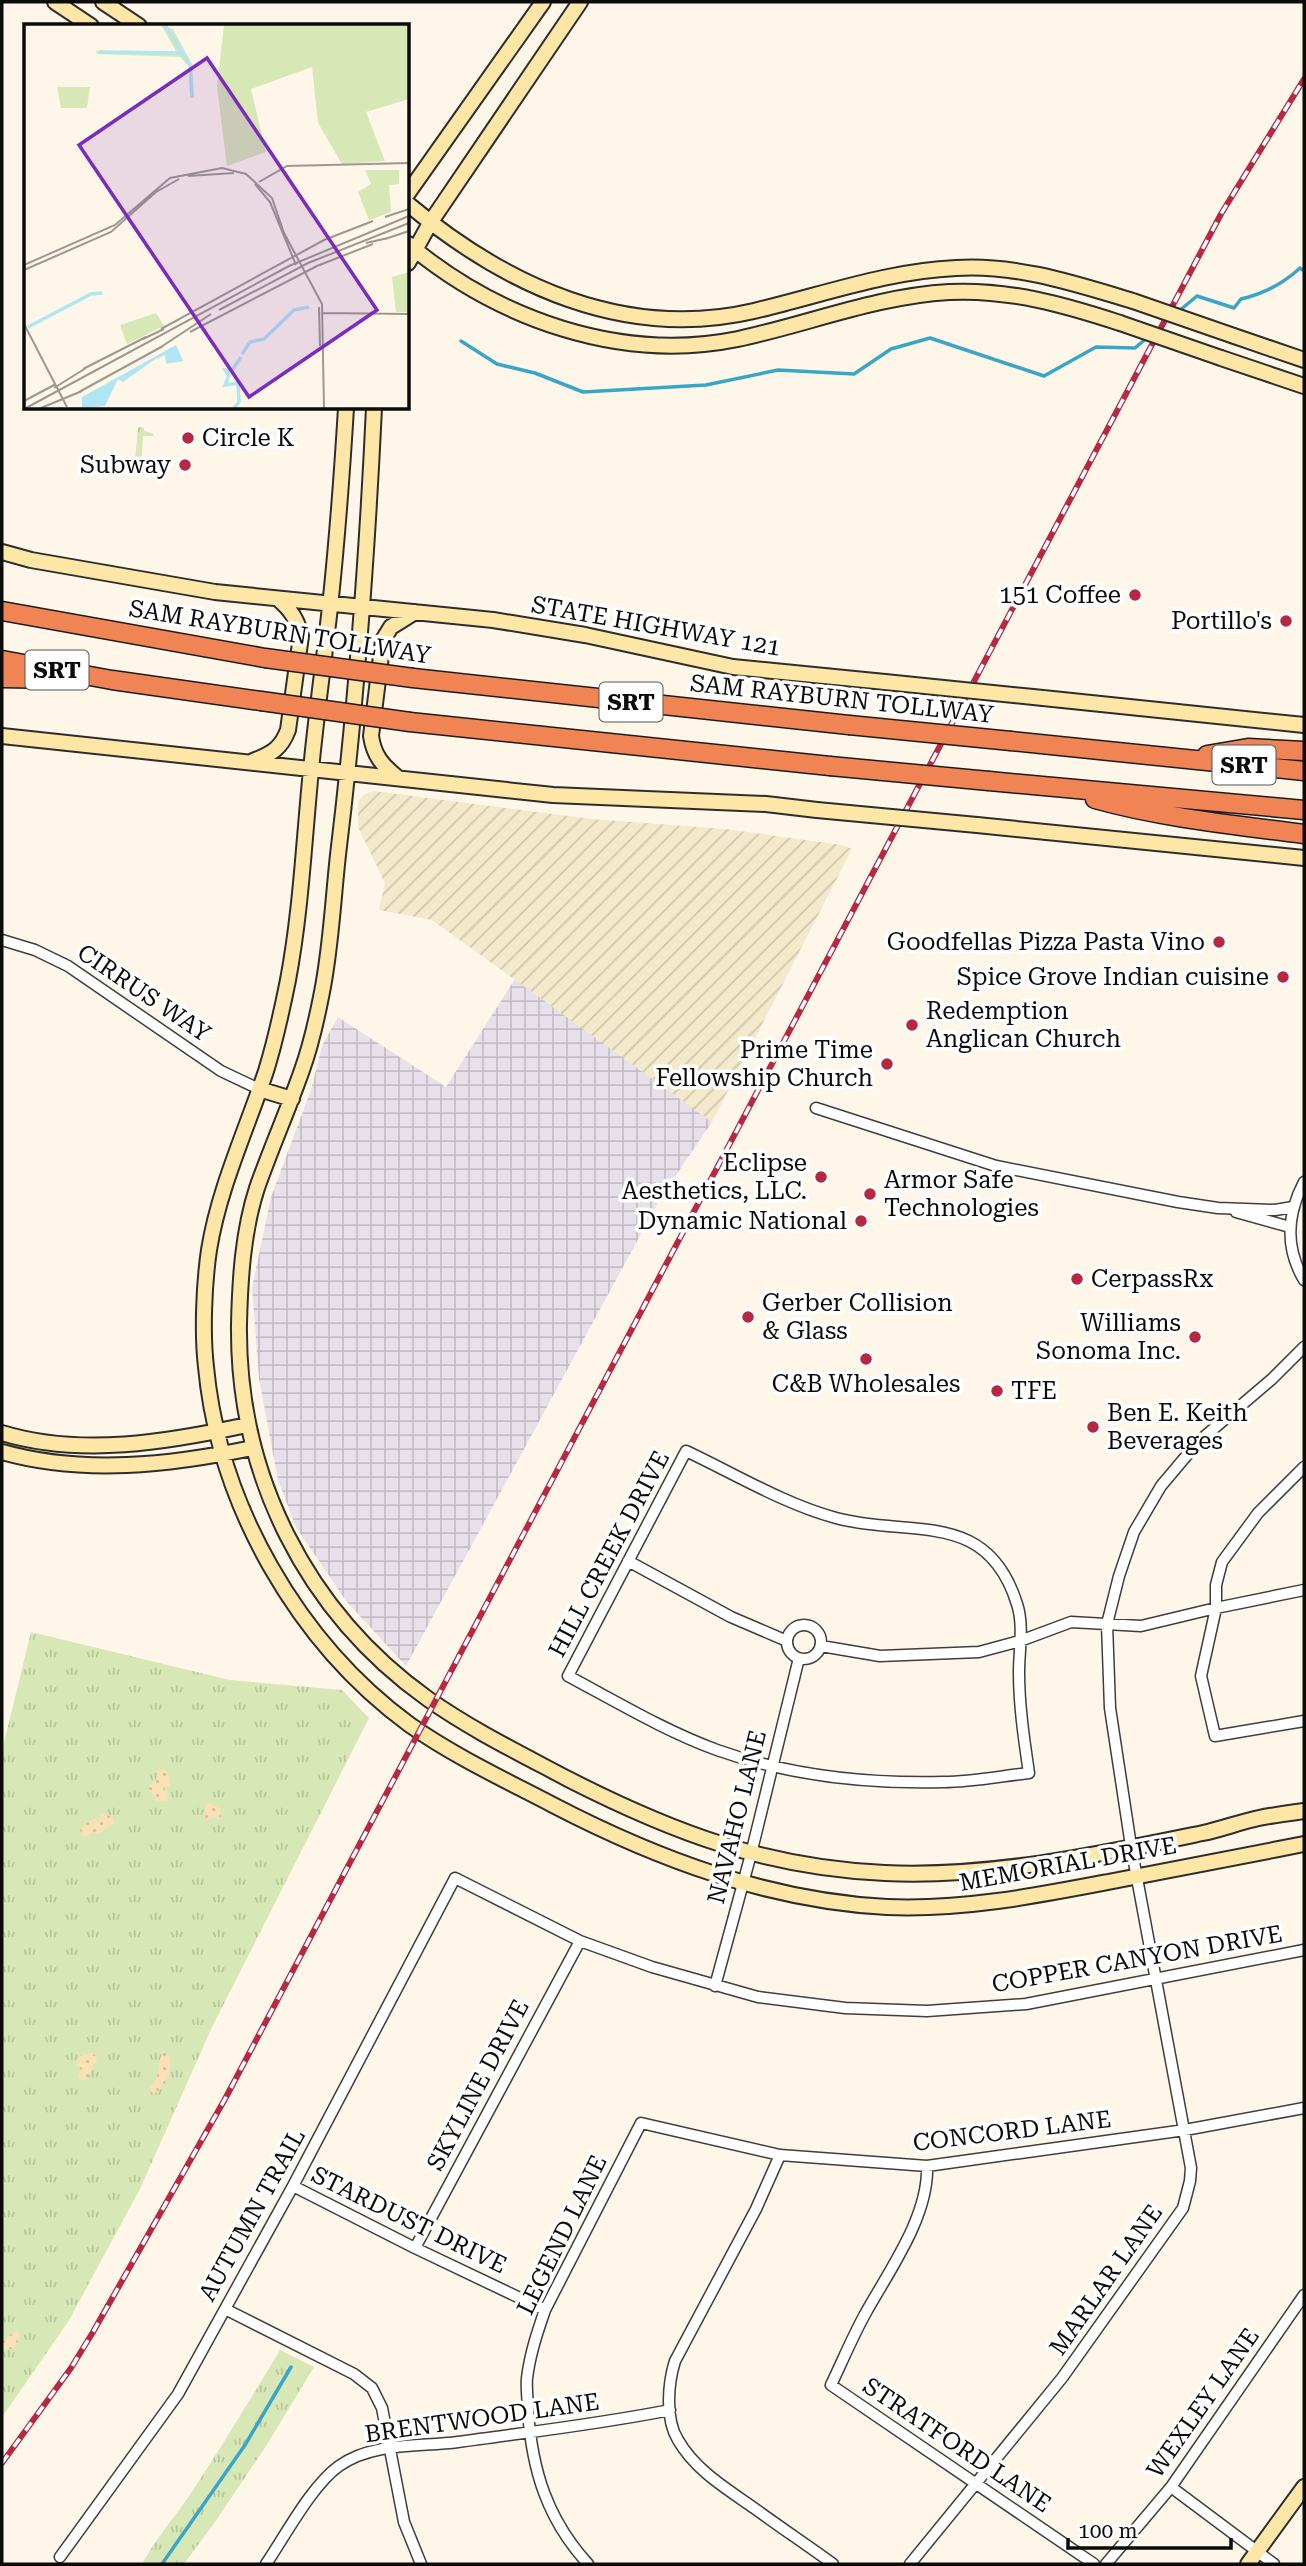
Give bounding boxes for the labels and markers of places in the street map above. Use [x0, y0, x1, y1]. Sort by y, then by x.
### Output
place label: Circle K [202, 424, 295, 452]
marker: Circle K [180, 430, 196, 446]
place label: Subway [80, 451, 172, 479]
marker: Subway [177, 457, 193, 473]
place label: 151 Coffee [999, 581, 1121, 609]
marker: 151 Coffee [1127, 587, 1143, 603]
place label: Portillo's [1171, 607, 1272, 635]
marker: Portillo's [1278, 613, 1294, 629]
place label: Goodfellas Pizza Pasta Vino [887, 928, 1205, 956]
marker: Goodfellas Pizza Pasta Vino [1211, 934, 1227, 950]
place label: Spice Grove Indian cuisine [957, 963, 1269, 991]
marker: Spice Grove Indian cuisine [1275, 969, 1291, 985]
place label: Redemption Anglican Church [926, 997, 1121, 1053]
marker: Redemption Anglican Church [904, 1017, 920, 1033]
place label: Prime Time Fellowship Church [656, 1036, 873, 1092]
marker: Prime Time Fellowship Church [879, 1056, 895, 1072]
place label: Eclipse Aesthetics, LLC. [622, 1149, 807, 1205]
place label: Armor Safe Technologies [884, 1166, 1039, 1222]
marker: Eclipse Aesthetics, LLC. [813, 1169, 829, 1185]
marker: Armor Safe Technologies [862, 1186, 878, 1202]
place label: Dynamic National [638, 1207, 847, 1235]
marker: Dynamic National [853, 1213, 869, 1229]
place label: CerpassRx [1091, 1265, 1214, 1293]
marker: CerpassRx [1069, 1271, 1085, 1287]
place label: Gerber Collision & Glass [762, 1289, 953, 1345]
marker: Gerber Collision & Glass [740, 1309, 756, 1325]
place label: Williams Sonoma Inc. [1036, 1309, 1181, 1365]
marker: Williams Sonoma Inc. [1187, 1329, 1203, 1345]
marker: C&B Wholesales [858, 1351, 874, 1367]
place label: C&B Wholesales [772, 1370, 960, 1398]
place label: TFE [1011, 1377, 1057, 1405]
marker: TFE [989, 1383, 1005, 1399]
place label: Ben E. Keith Beverages [1107, 1399, 1248, 1455]
marker: Ben E. Keith Beverages [1085, 1419, 1101, 1435]

